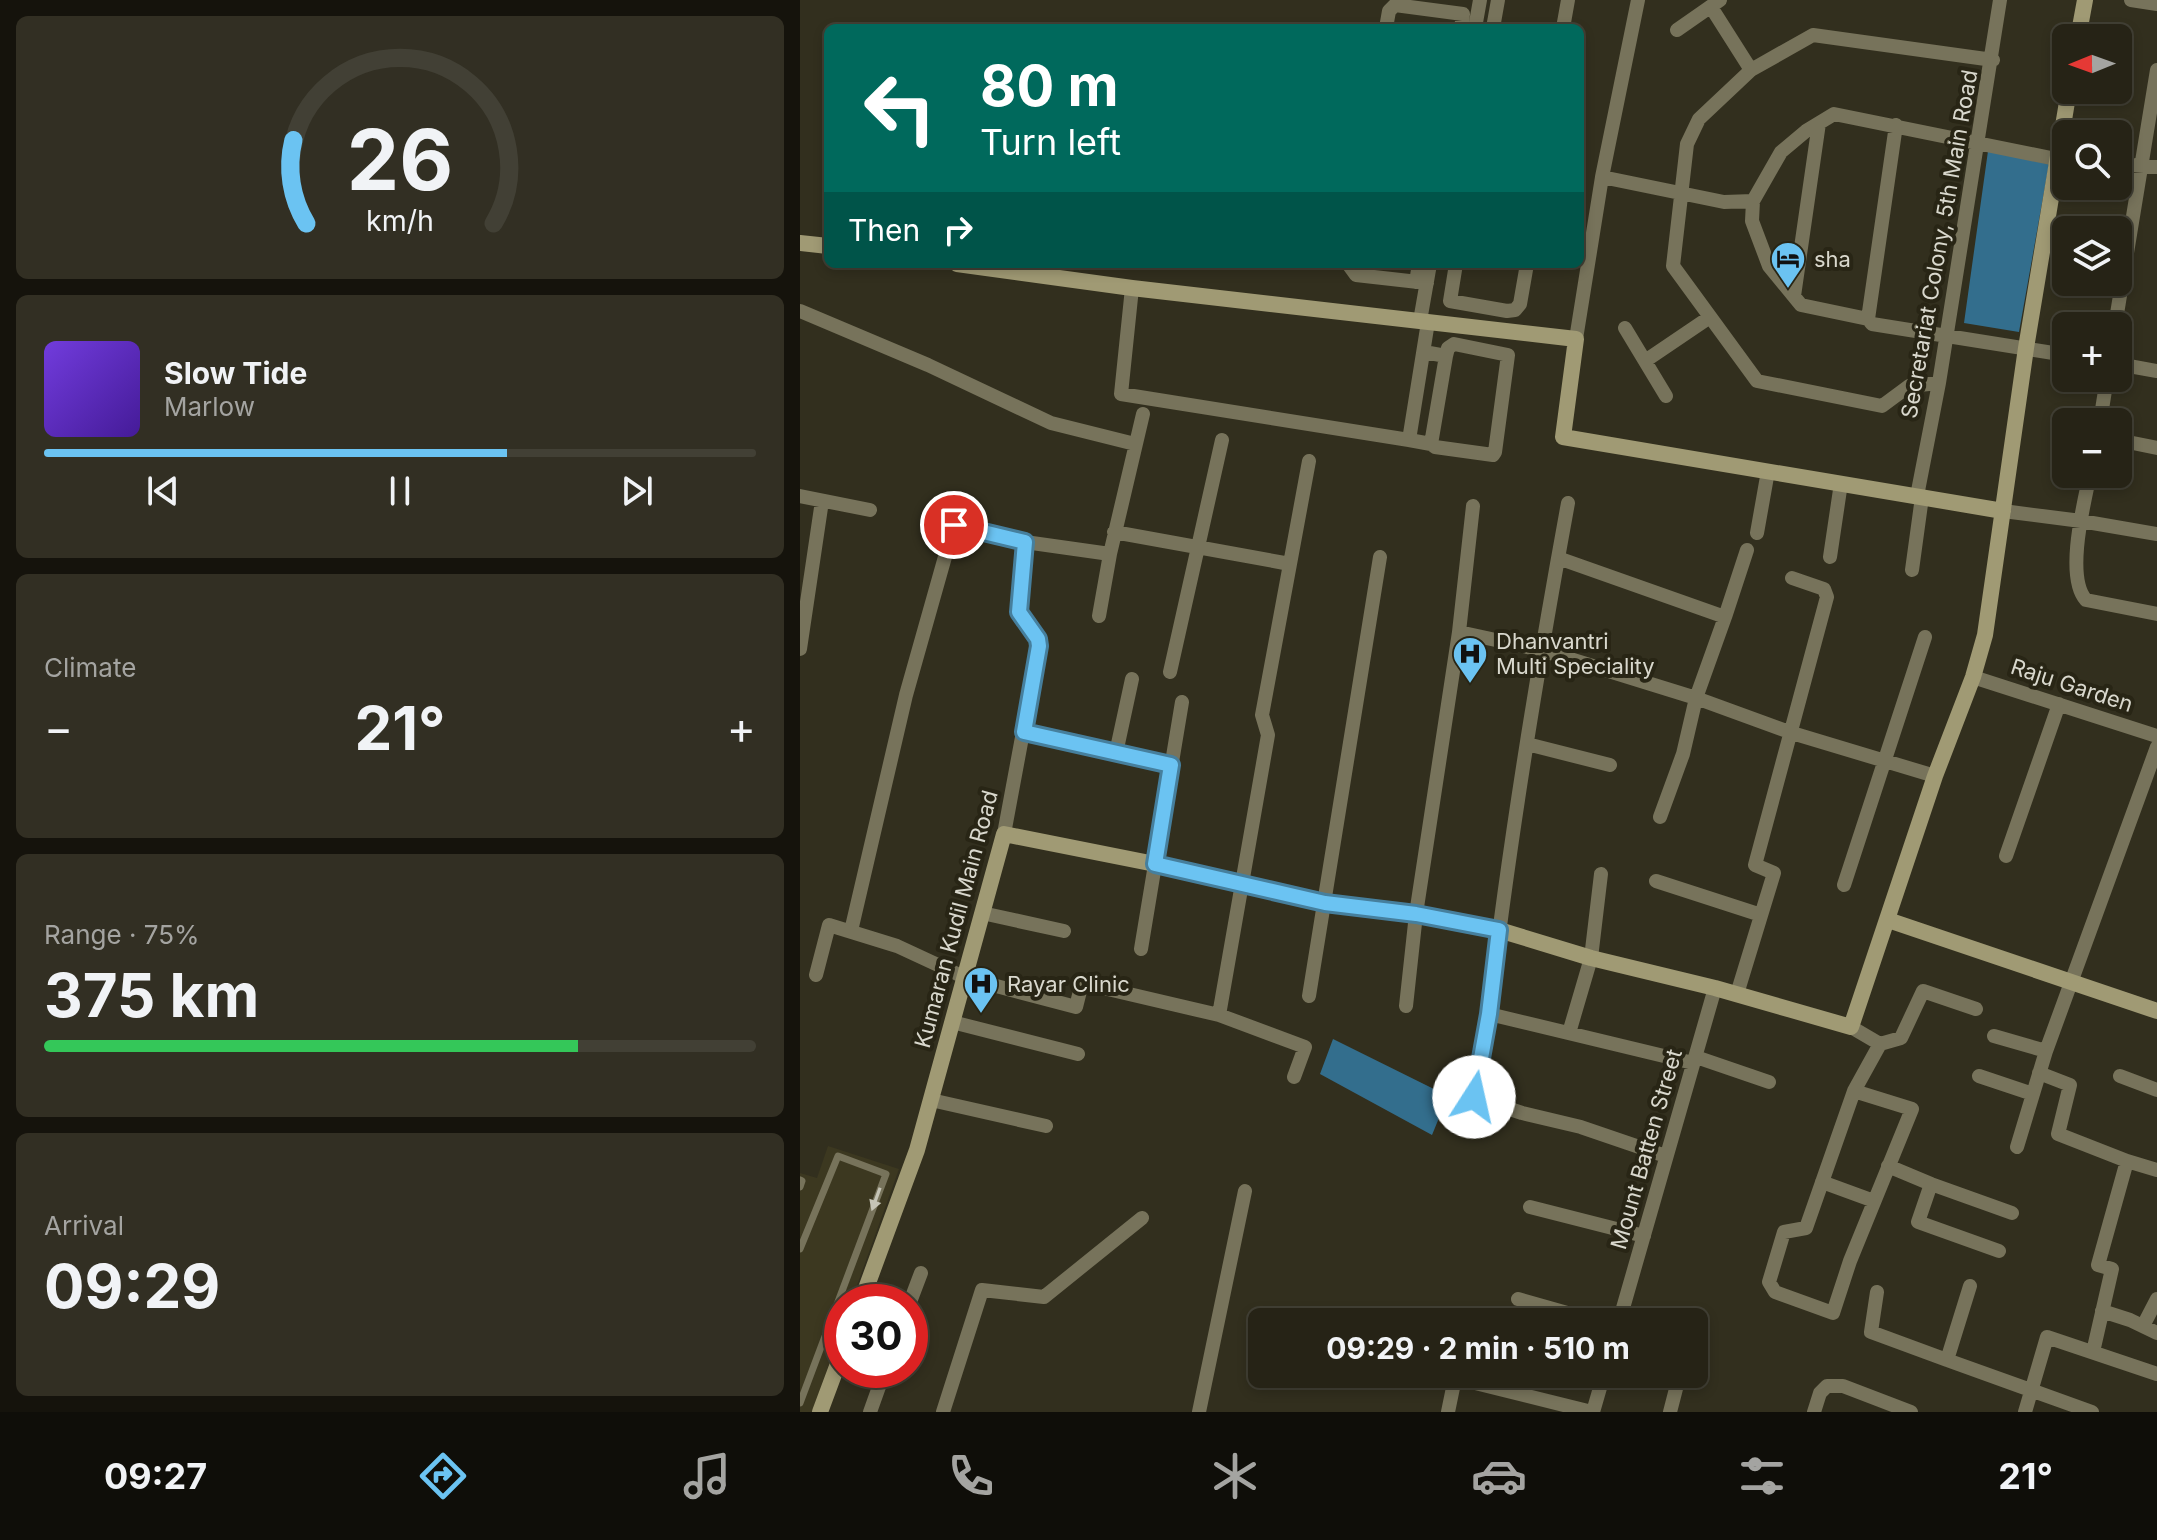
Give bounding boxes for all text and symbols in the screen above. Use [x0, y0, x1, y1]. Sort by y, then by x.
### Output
north arrow [2052, 24, 2132, 104]
map controls [2052, 24, 2132, 488]
text: 80 m [980, 52, 1119, 120]
icon: left [848, 56, 952, 160]
street label: Secretariat Colony, 5th Main Road [1895, 68, 1983, 420]
text: 26 [347, 108, 453, 209]
text: Turn left [980, 120, 1121, 164]
button: search [2052, 120, 2132, 200]
text: km/h [366, 203, 434, 238]
icon: right [936, 208, 980, 252]
text: Then [848, 212, 920, 248]
button: layers [2052, 216, 2132, 296]
hotel icon: sha [1769, 240, 1807, 290]
place label: sha [1814, 246, 1851, 272]
button: + [2052, 312, 2132, 392]
text: Slow Tide [164, 355, 307, 391]
text: Marlow [164, 391, 255, 422]
button: − [2052, 408, 2132, 488]
icon: previous [141, 469, 185, 513]
icon: pause [378, 469, 422, 513]
icon: next [615, 469, 659, 513]
pin [920, 491, 988, 559]
icon: arrive [932, 503, 976, 547]
place label: Dhanvantri Multi Speciality [1496, 628, 1655, 679]
hospital icon: Dhanvantri Multi Speciality [1451, 635, 1489, 685]
text: Climate [44, 652, 136, 683]
street label: Raju Garden [2008, 653, 2136, 717]
text: 21° [354, 692, 446, 764]
text: − [44, 701, 73, 755]
text: + [727, 701, 756, 755]
street label: Kumaran Kudil Main Road [909, 787, 1003, 1051]
text: Range · 75% [44, 919, 200, 950]
text: 375 km [44, 959, 259, 1031]
hospital icon: Rayar Clinic [962, 965, 1000, 1015]
place label: Rayar Clinic [1007, 971, 1130, 997]
street label: Mount Batten Street [1605, 1046, 1687, 1252]
position arrow [1432, 1055, 1516, 1139]
one-way arrow [869, 1188, 882, 1212]
text: Arrival [44, 1210, 124, 1241]
text: 09:29 [44, 1250, 220, 1322]
speed limit sign: 30 [824, 1284, 928, 1388]
text: 09:29 · 2 min · 510 m [1326, 1330, 1630, 1366]
icon: directions [415, 1448, 471, 1504]
icon: music [679, 1448, 735, 1504]
icon: phone [943, 1448, 999, 1504]
icon: climate [1207, 1448, 1263, 1504]
icon: car [1471, 1448, 1527, 1504]
icon: filters [1734, 1448, 1790, 1504]
text: 09:27 [104, 1454, 207, 1498]
text: 21° [1998, 1454, 2053, 1498]

